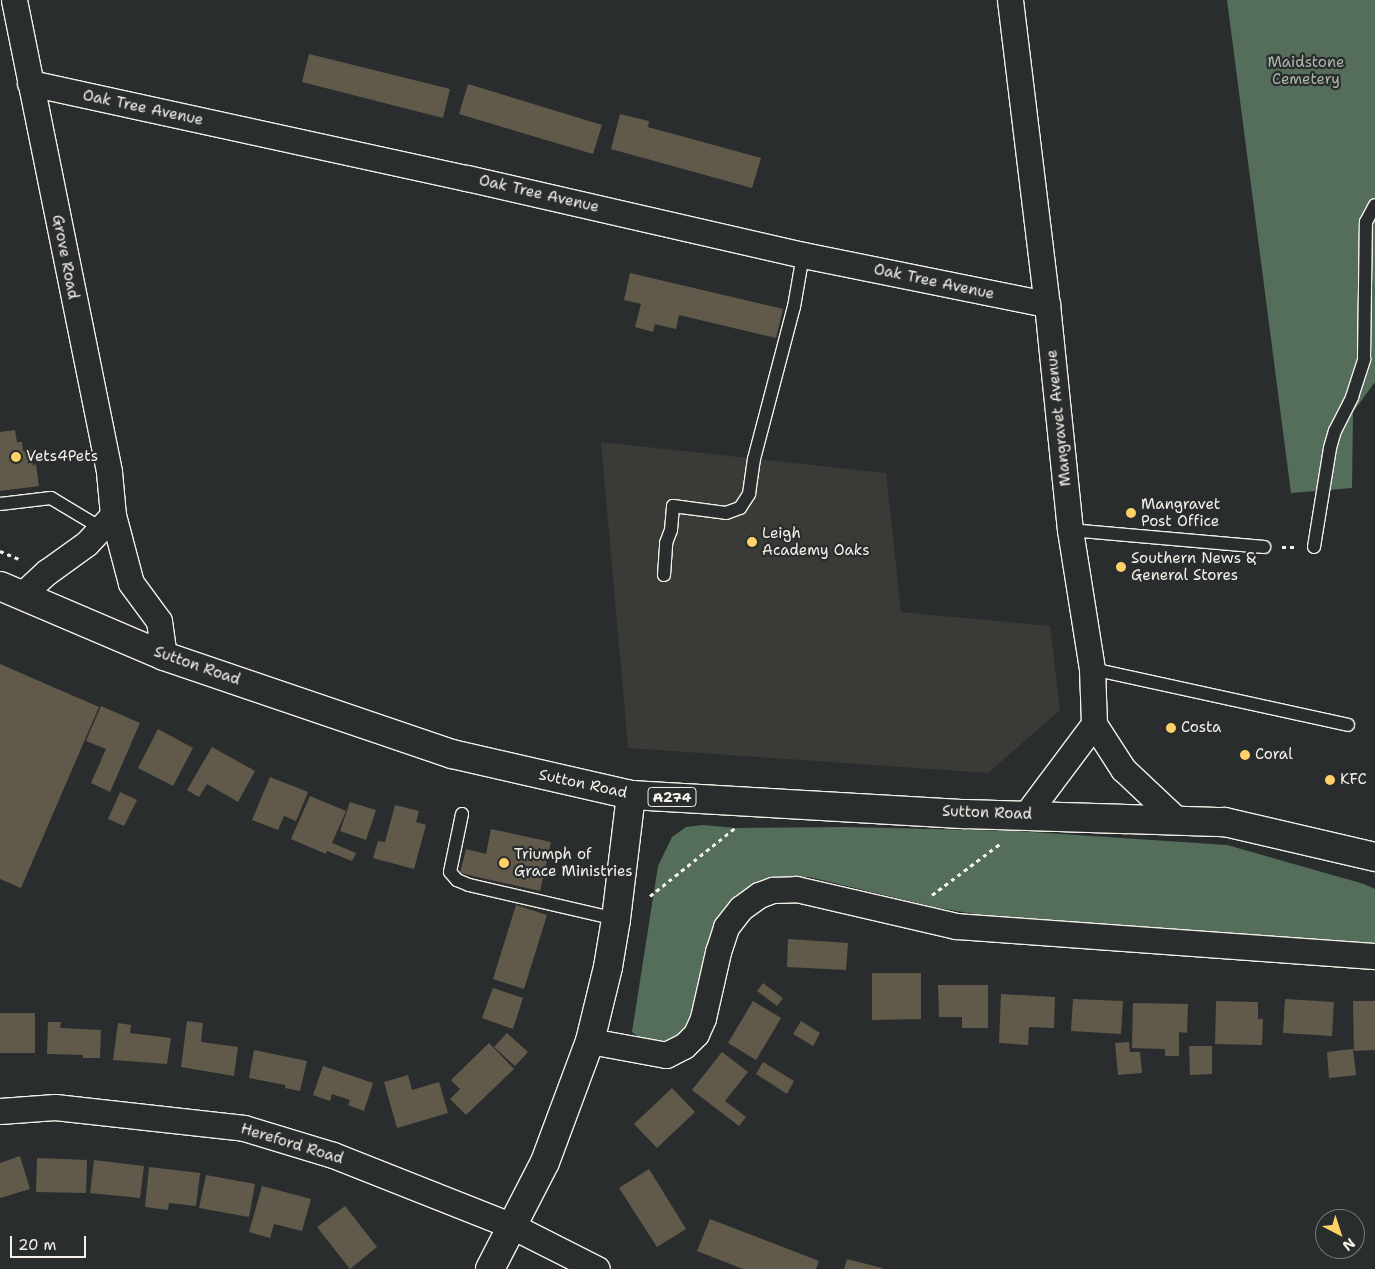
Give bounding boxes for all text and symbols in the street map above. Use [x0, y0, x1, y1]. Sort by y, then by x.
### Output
park label: Maidstone Cemetery [1267, 53, 1345, 88]
street label: Oak Tree Avenue [81, 86, 205, 130]
street label: Oak Tree Avenue [477, 171, 601, 217]
street label: Grove Road [48, 213, 82, 301]
street label: Oak Tree Avenue [872, 260, 996, 304]
street label: Mangravet Avenue [1043, 349, 1075, 487]
place label: Vets4Pets [26, 448, 98, 466]
marker: Vets4Pets [10, 451, 22, 463]
place label: Mangravet Post Office [1141, 495, 1220, 530]
marker: Mangravet Post Office [1125, 507, 1137, 519]
place label: Leigh Academy Oaks [762, 524, 870, 559]
marker: Leigh Academy Oaks [746, 536, 758, 548]
place label: Southern News & General Stores [1131, 549, 1256, 584]
marker: Southern News & General Stores [1115, 561, 1127, 573]
street label: Sutton Road [152, 643, 242, 689]
place label: Costa [1181, 719, 1221, 737]
marker: Costa [1165, 722, 1177, 734]
place label: Coral [1255, 746, 1293, 764]
marker: Coral [1239, 749, 1251, 761]
street label: Sutton Road [537, 766, 629, 802]
place label: KFC [1340, 771, 1367, 789]
marker: KFC [1324, 774, 1336, 786]
road number: A274 [647, 786, 697, 809]
street label: Sutton Road [942, 802, 1032, 824]
place label: Triumph of Grace Ministries [514, 845, 633, 880]
marker: Triumph of Grace Ministries [498, 857, 510, 869]
street label: Hereford Road [239, 1120, 345, 1168]
north arrow [1315, 1209, 1365, 1259]
scale bar [12, 1226, 89, 1258]
text: N [1339, 1234, 1359, 1255]
text: 20 m [18, 1235, 57, 1255]

